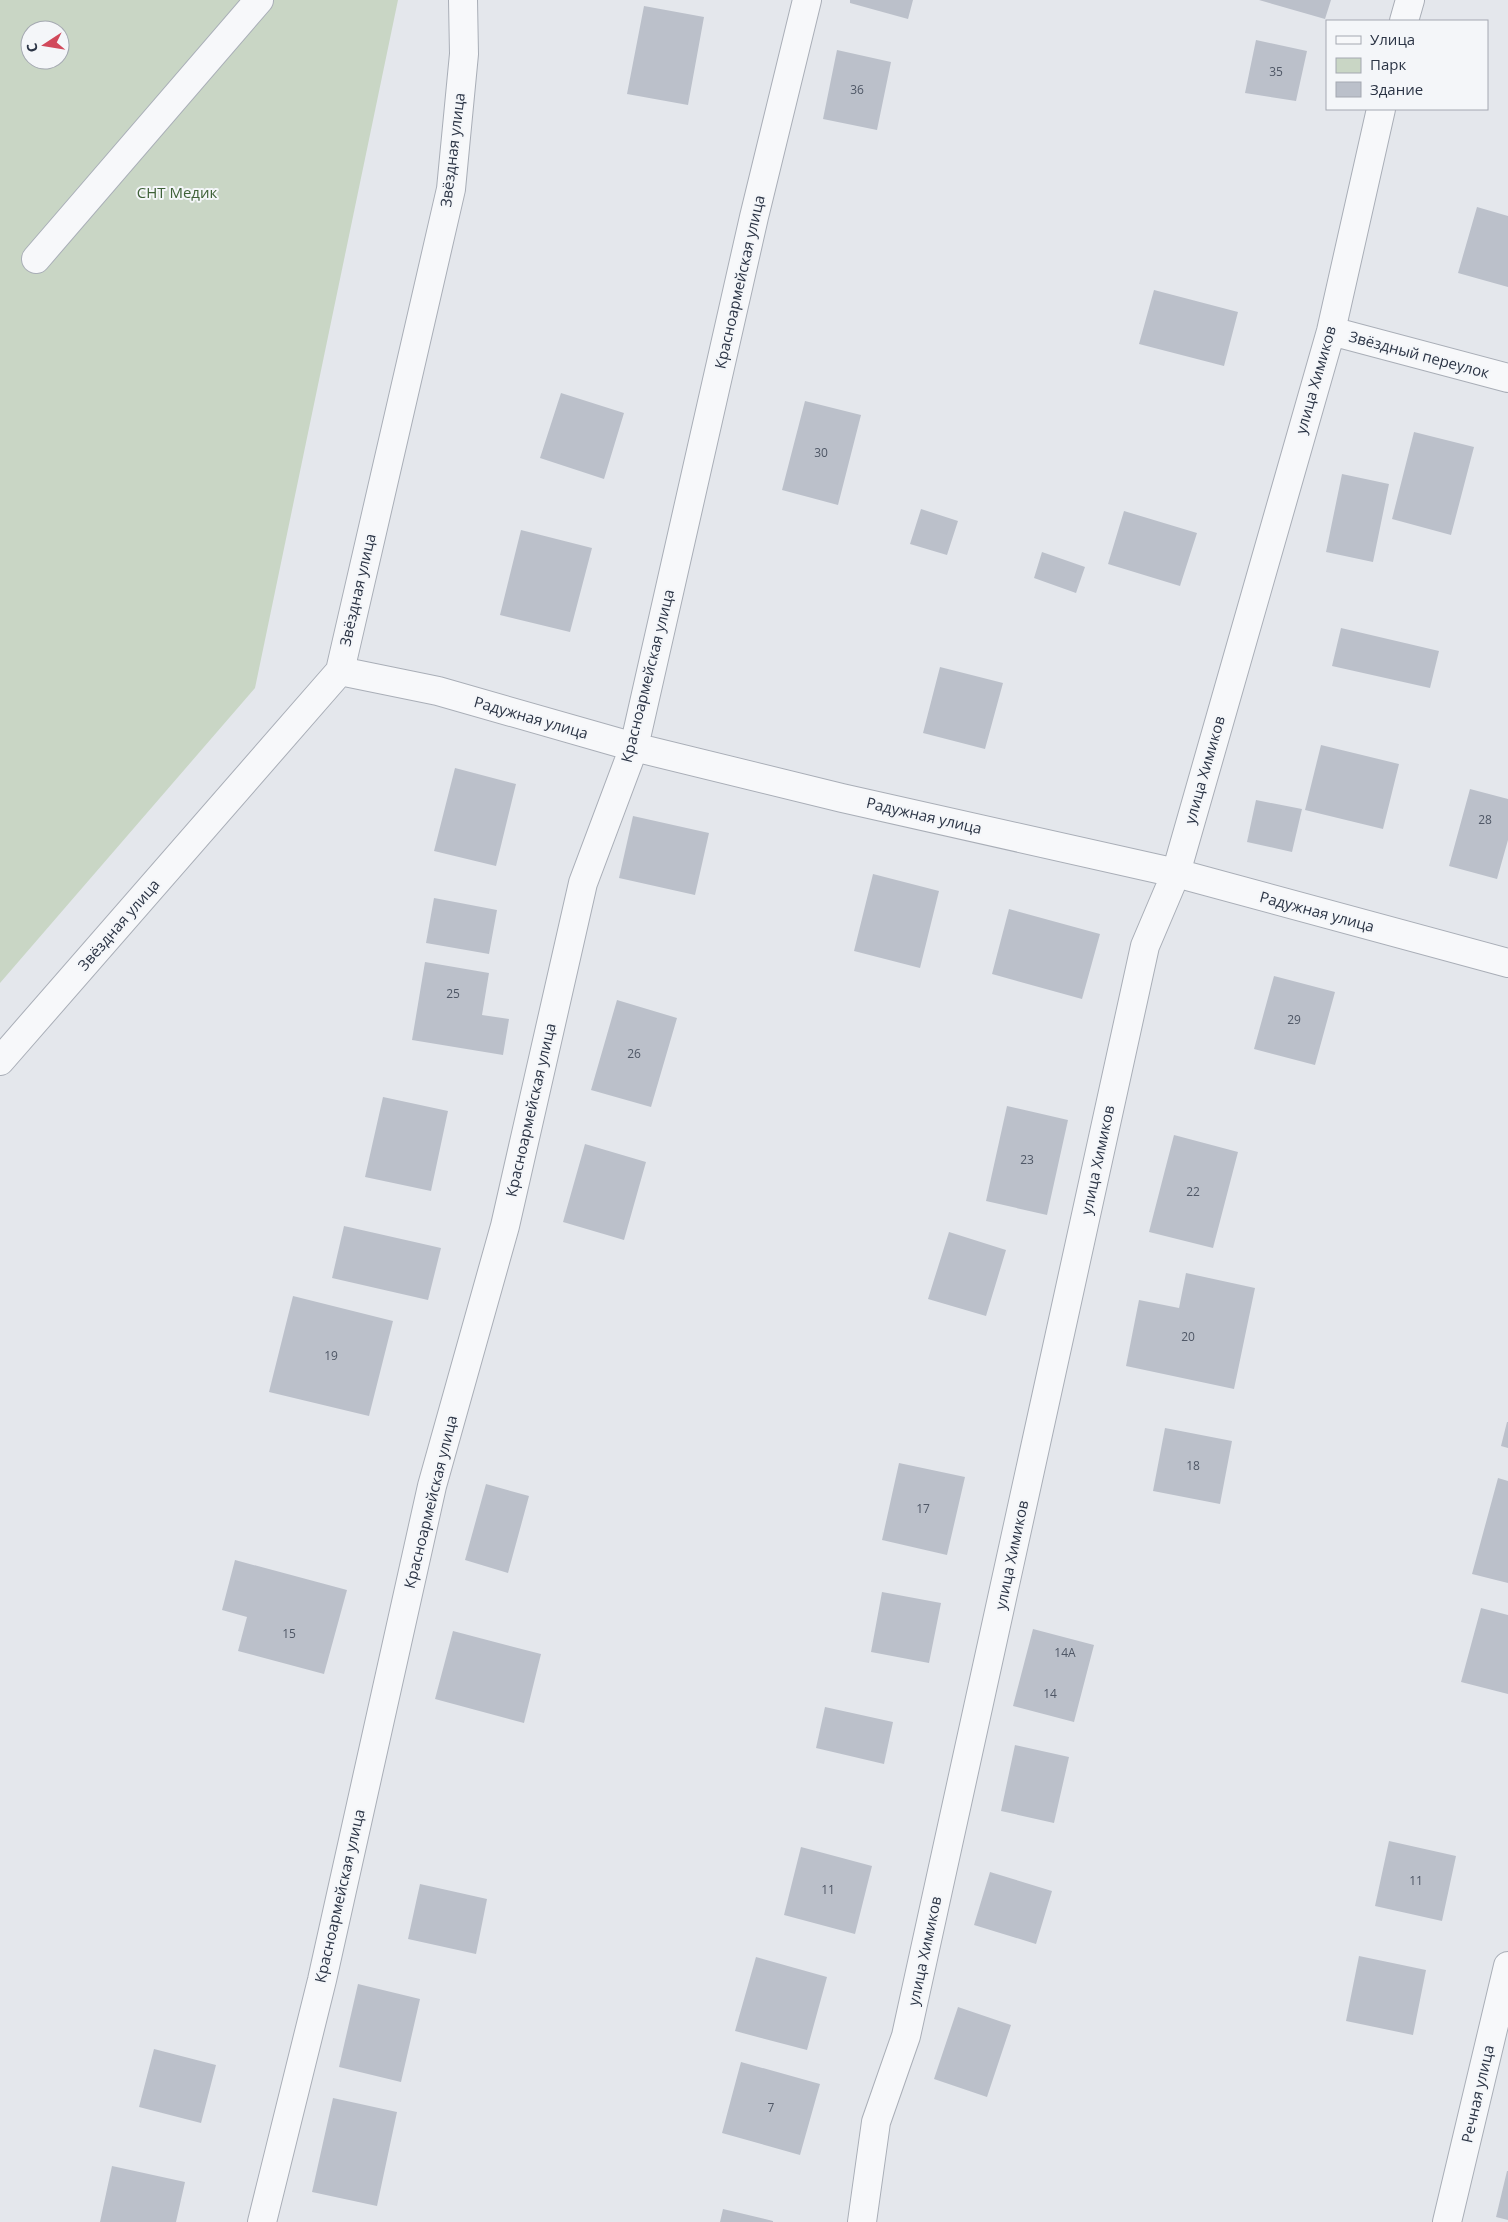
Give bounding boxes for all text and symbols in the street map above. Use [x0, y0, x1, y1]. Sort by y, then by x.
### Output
north arrow [20, 20, 70, 70]
legend [1326, 20, 1488, 110]
text: Улица [1370, 29, 1415, 49]
text: С [22, 41, 42, 54]
text: Парк [1370, 54, 1406, 74]
house number: 35 [1269, 63, 1283, 80]
text: Здание [1370, 79, 1423, 99]
house number: 36 [850, 81, 864, 98]
street label: Звёздная улица [435, 92, 469, 208]
park label: СНТ Медик [137, 182, 217, 202]
street label: Красноармейская улица [709, 193, 769, 371]
street label: улица Химиков [1290, 323, 1340, 436]
street label: Звёздный переулок [1347, 326, 1492, 382]
house number: 30 [814, 444, 828, 461]
street label: Звёздная улица [334, 531, 380, 648]
street label: Красноармейская улица [616, 587, 678, 764]
street label: Радужная улица [472, 691, 591, 743]
street label: улица Химиков [1179, 713, 1229, 826]
street label: Радужная улица [865, 792, 984, 838]
house number: 28 [1478, 811, 1492, 828]
street label: Звёздная улица [73, 874, 164, 974]
street label: Радужная улица [1258, 886, 1377, 936]
house number: 25 [446, 985, 460, 1002]
house number: 29 [1287, 1011, 1301, 1028]
street label: Красноармейская улица [500, 1021, 560, 1199]
house number: 26 [627, 1045, 641, 1062]
street label: улица Химиков [1076, 1103, 1118, 1216]
house number: 23 [1020, 1151, 1034, 1168]
house number: 22 [1186, 1183, 1200, 1200]
house number: 20 [1181, 1328, 1195, 1345]
house number: 19 [324, 1347, 338, 1364]
street label: Красноармейская улица [399, 1413, 461, 1590]
house number: 18 [1186, 1457, 1200, 1474]
street label: улица Химиков [990, 1498, 1032, 1611]
house number: 17 [916, 1500, 930, 1517]
house number: 15 [282, 1625, 296, 1642]
house number: 14А [1054, 1644, 1076, 1661]
house number: 14 [1043, 1685, 1057, 1702]
street label: Красноармейская улица [309, 1807, 369, 1985]
house number: 11 [1409, 1872, 1423, 1889]
house number: 11 [821, 1881, 835, 1898]
street label: улица Химиков [903, 1894, 945, 2007]
street label: Речная улица [1456, 2043, 1498, 2145]
house number: 7 [768, 2099, 775, 2116]

